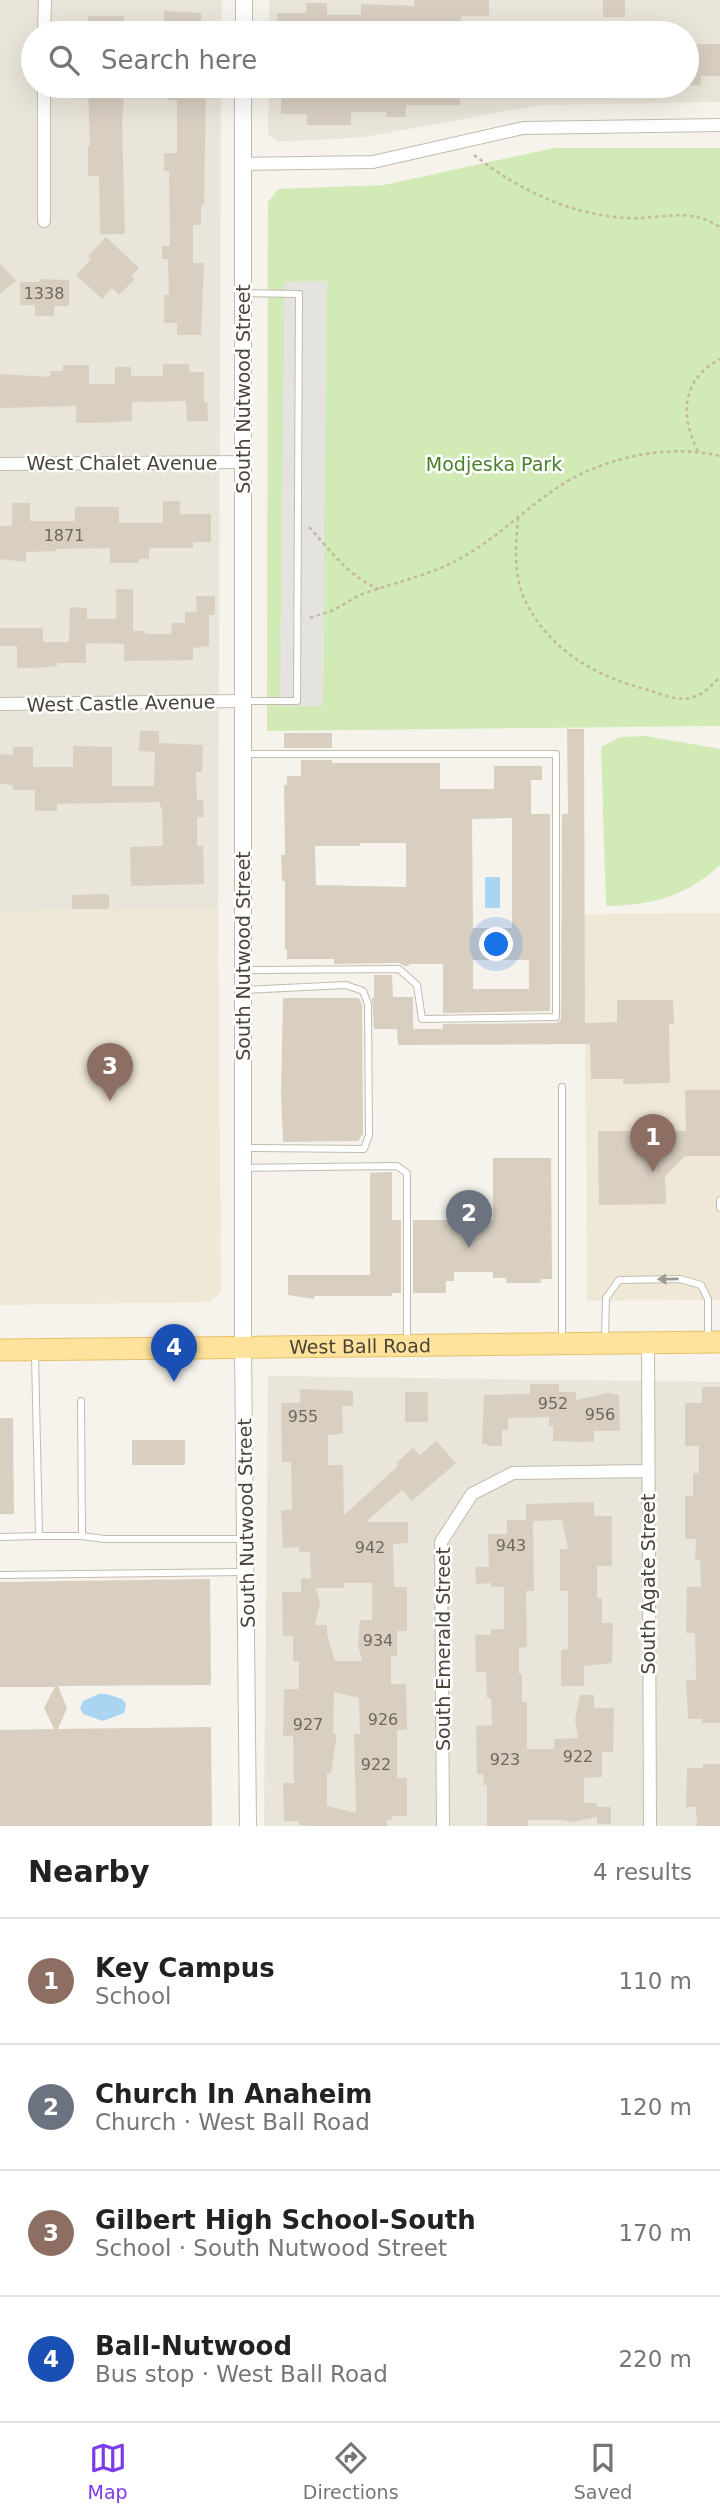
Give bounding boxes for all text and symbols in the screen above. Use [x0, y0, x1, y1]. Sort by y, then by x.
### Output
search box [21, 21, 699, 98]
icon: search [45, 41, 83, 79]
text: Search here [101, 45, 257, 75]
house number: 1338 [24, 284, 64, 303]
street label: South Nutwood Street [232, 284, 254, 494]
street label: West Chalet Avenue [27, 452, 217, 474]
park label: Modjeska Park [426, 453, 562, 475]
house number: 1871 [44, 526, 84, 545]
street label: West Castle Avenue [27, 690, 215, 716]
street label: South Nutwood Street [232, 851, 254, 1061]
your location [479, 927, 513, 961]
pin: 3 [87, 1043, 133, 1101]
pin: 1 [630, 1114, 676, 1172]
pin: 2 [446, 1190, 492, 1248]
one-way arrow [657, 1273, 679, 1285]
pin: 4 [151, 1324, 197, 1382]
street label: West Ball Road [289, 1334, 431, 1358]
house number: 952 [538, 1394, 568, 1413]
house number: 956 [585, 1405, 615, 1424]
house number: 955 [288, 1407, 318, 1426]
street label: South Nutwood Street [233, 1418, 259, 1628]
street label: South Agate Street [637, 1494, 659, 1674]
house number: 943 [496, 1536, 526, 1555]
house number: 942 [355, 1538, 385, 1557]
street label: South Emerald Street [432, 1547, 454, 1751]
house number: 934 [363, 1631, 393, 1650]
house number: 926 [368, 1710, 398, 1729]
house number: 927 [293, 1715, 323, 1734]
house number: 922 [563, 1747, 593, 1766]
house number: 923 [490, 1750, 520, 1769]
house number: 922 [361, 1755, 391, 1774]
text: Nearby [28, 1854, 150, 1889]
text: 4 results [593, 1859, 692, 1885]
text: Key Campus [95, 1953, 275, 1983]
text: 1 [43, 1968, 59, 1994]
text: 110 m [618, 1968, 692, 1994]
text: School [95, 1983, 171, 2009]
text: Church In Anaheim [95, 2079, 372, 2109]
text: 2 [43, 2094, 59, 2120]
text: 120 m [618, 2094, 692, 2120]
text: Church · West Ball Road [95, 2109, 370, 2135]
text: Gilbert High School-South [95, 2205, 476, 2235]
text: 3 [43, 2220, 59, 2246]
text: 170 m [618, 2220, 692, 2246]
text: School · South Nutwood Street [95, 2235, 447, 2261]
text: Ball-Nutwood [95, 2331, 292, 2361]
text: 4 [43, 2346, 59, 2372]
text: 220 m [618, 2346, 692, 2372]
text: Bus stop · West Ball Road [95, 2361, 388, 2387]
tab: Map [88, 2439, 128, 2503]
tab: Directions [303, 2439, 399, 2503]
tab: Saved [574, 2439, 632, 2503]

